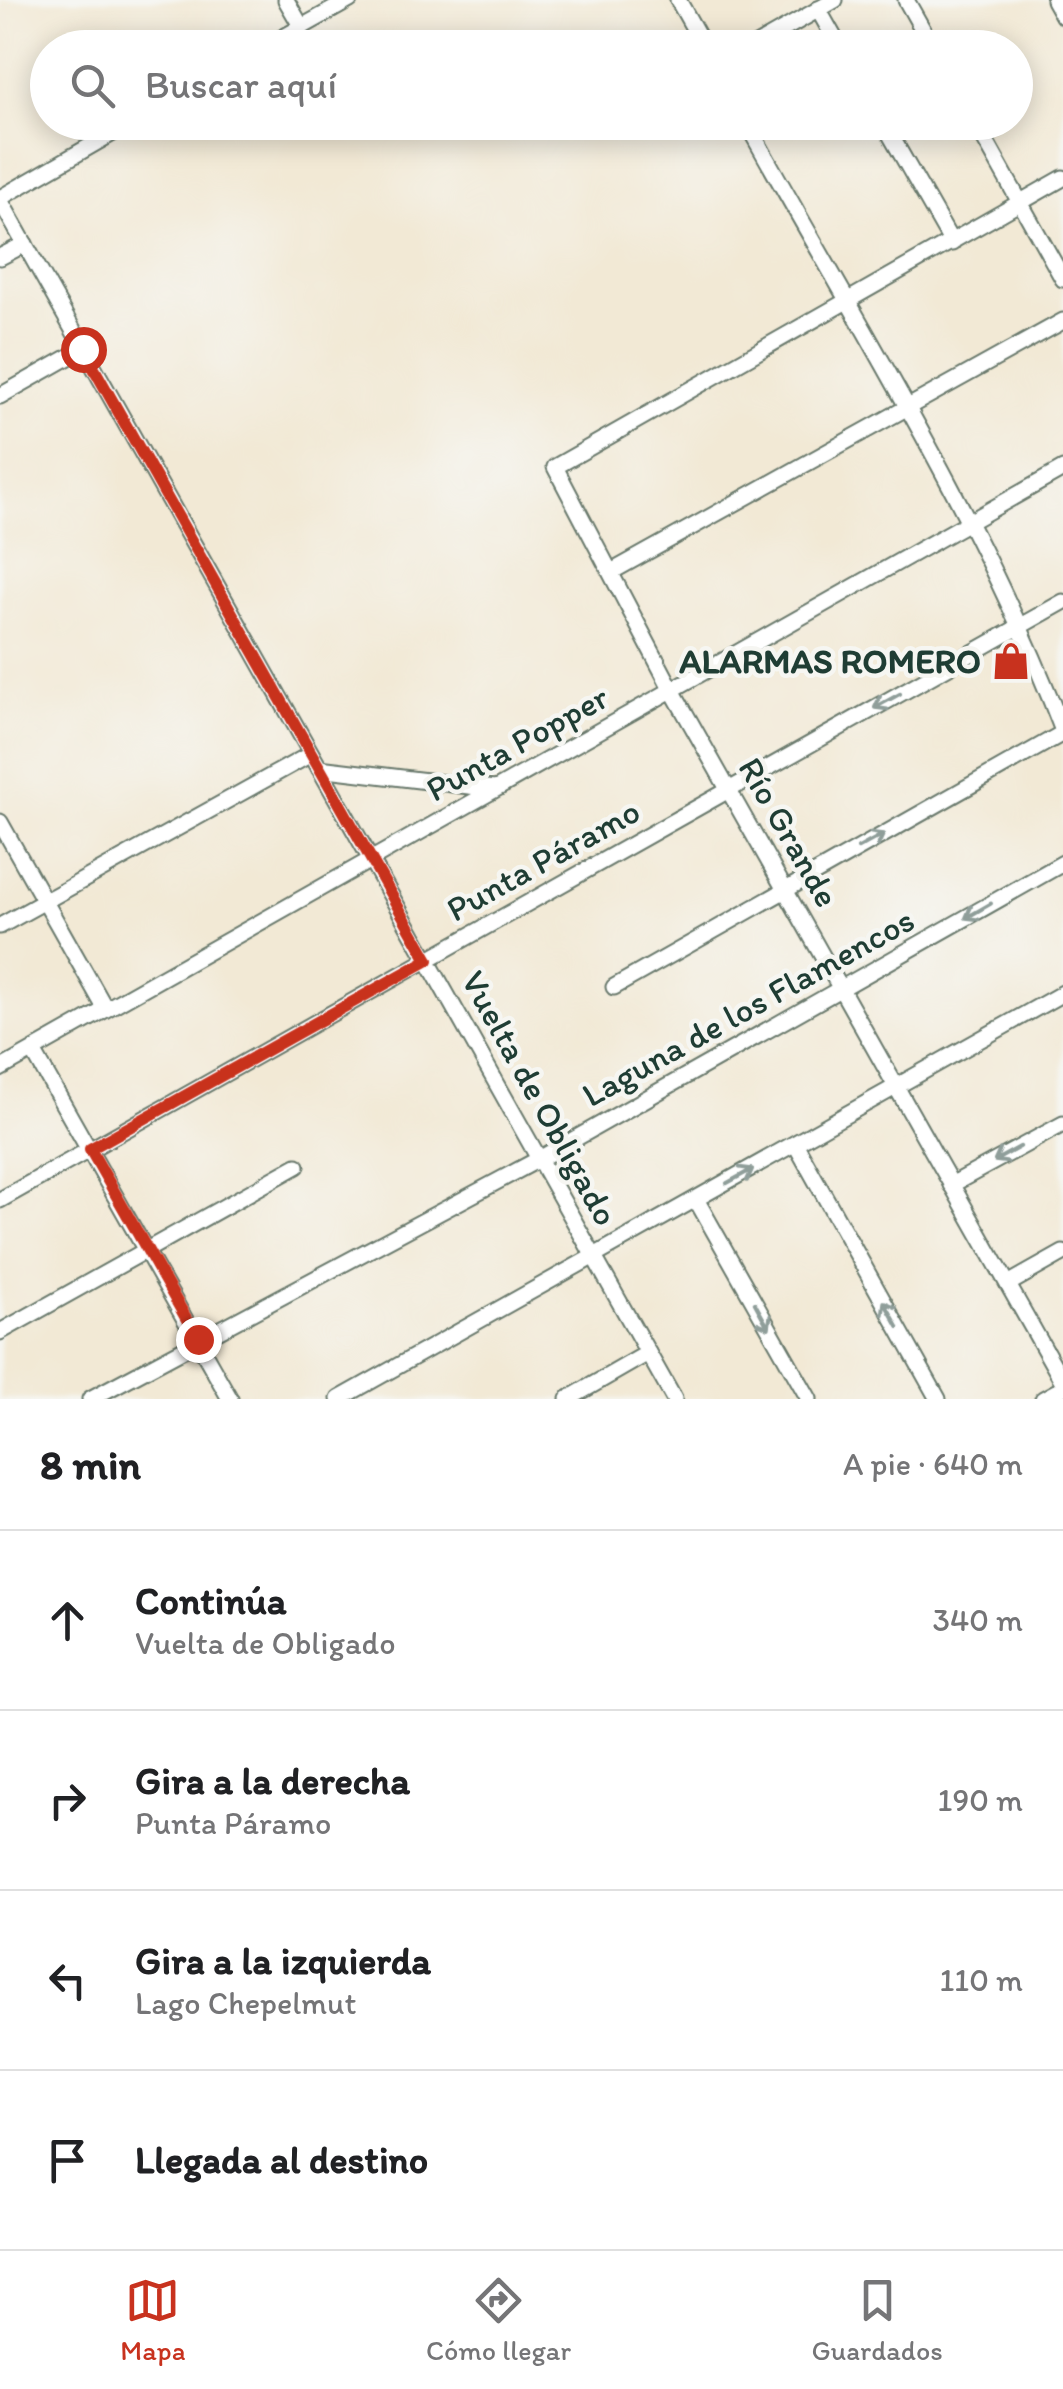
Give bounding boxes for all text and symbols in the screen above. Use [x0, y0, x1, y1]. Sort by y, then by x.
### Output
search box [30, 30, 1033, 140]
icon: search [65, 58, 120, 113]
text: Buscar aquí [145, 62, 337, 108]
route start [61, 327, 107, 373]
place label: ALARMAS ROMERO [679, 640, 981, 682]
shop icon: ALARMAS ROMERO [990, 640, 1032, 682]
street label: Punta Popper [418, 676, 616, 810]
one-way arrow [873, 691, 901, 711]
street label: Río Grande [729, 750, 849, 914]
street label: Punta Páramo [439, 790, 647, 930]
one-way arrow [856, 830, 886, 850]
street label: Laguna de los Flamencos [575, 898, 921, 1116]
one-way arrow [964, 901, 993, 921]
street label: Vuelta de Obligado [453, 963, 627, 1233]
one-way arrow [993, 1145, 1022, 1165]
one-way arrow [725, 1166, 755, 1186]
one-way arrow [880, 1300, 900, 1329]
one-way arrow [752, 1302, 772, 1330]
route end [176, 1317, 222, 1363]
text: 8 min [40, 1439, 141, 1490]
text: A pie · 640 m [843, 1445, 1023, 1483]
text: Continúa [135, 1578, 287, 1624]
icon: ahead [40, 1593, 95, 1648]
text: 340 m [933, 1601, 1023, 1639]
text: Vuelta de Obligado [135, 1624, 396, 1662]
text: Gira a la derecha [135, 1758, 410, 1804]
icon: right [40, 1773, 95, 1828]
text: 190 m [938, 1781, 1023, 1819]
text: Punta Páramo [135, 1804, 331, 1842]
text: Gira a la izquierda [135, 1938, 431, 1984]
icon: left [40, 1953, 95, 2008]
text: 110 m [939, 1961, 1023, 1999]
text: Lago Chepelmut [135, 1984, 357, 2022]
icon: arrive [40, 2133, 95, 2188]
text: Llegada al destino [135, 2137, 428, 2183]
tab: Mapa [120, 2273, 185, 2367]
tab: Cómo llegar [426, 2273, 571, 2367]
tab: Guardados [811, 2273, 943, 2367]

